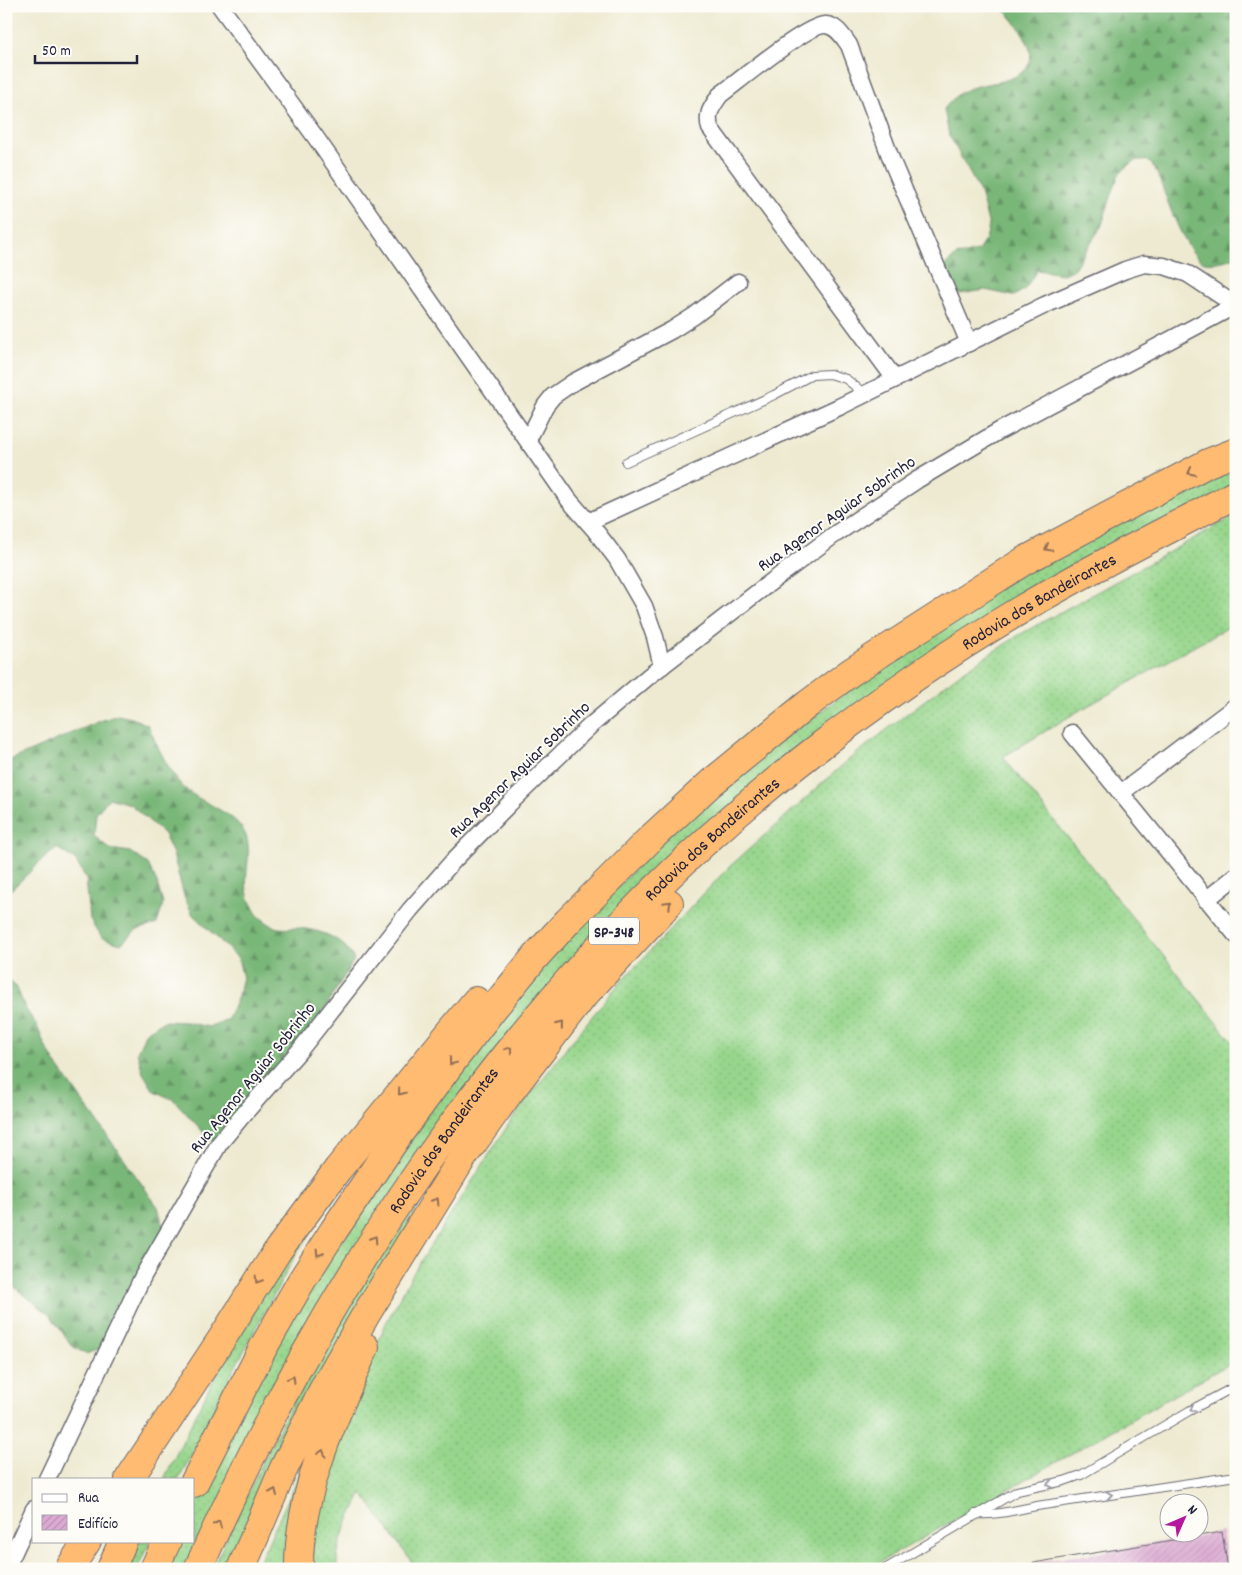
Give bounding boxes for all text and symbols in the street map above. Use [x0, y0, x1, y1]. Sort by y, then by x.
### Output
scale bar [35, 32, 138, 64]
text: 50 m [42, 41, 71, 63]
street label: Rua Agenor Aguiar Sobrinho [753, 451, 922, 579]
one-way arrow [1188, 466, 1197, 476]
one-way arrow [1044, 542, 1053, 552]
street label: Rodovia dos Bandeirantes [958, 549, 1122, 658]
street label: Rua Agenor Aguiar Sobrinho [444, 696, 597, 845]
street label: Rodovia dos Bandeirantes [640, 772, 787, 908]
one-way arrow [662, 900, 671, 909]
road number: SP-348 [589, 918, 639, 944]
street label: Rua Agenor Aguiar Sobrinho [185, 998, 323, 1160]
one-way arrow [554, 1021, 563, 1031]
one-way arrow [503, 1046, 512, 1056]
one-way arrow [449, 1056, 458, 1066]
street label: Rodovia dos Bandeirantes [384, 1063, 506, 1220]
one-way arrow [398, 1086, 407, 1095]
one-way arrow [429, 1197, 439, 1206]
one-way arrow [368, 1236, 378, 1245]
one-way arrow [316, 1247, 326, 1256]
one-way arrow [255, 1274, 265, 1283]
one-way arrow [286, 1376, 296, 1385]
one-way arrow [1189, 1403, 1198, 1413]
one-way arrow [316, 1449, 326, 1458]
legend [32, 1478, 195, 1542]
one-way arrow [1045, 1478, 1054, 1488]
text: Rua [78, 1488, 100, 1510]
one-way arrow [267, 1488, 278, 1497]
one-way arrow [1105, 1490, 1113, 1501]
north arrow [1160, 1492, 1210, 1542]
text: N [1182, 1501, 1201, 1520]
text: Edifício [78, 1514, 118, 1536]
one-way arrow [212, 1520, 223, 1529]

